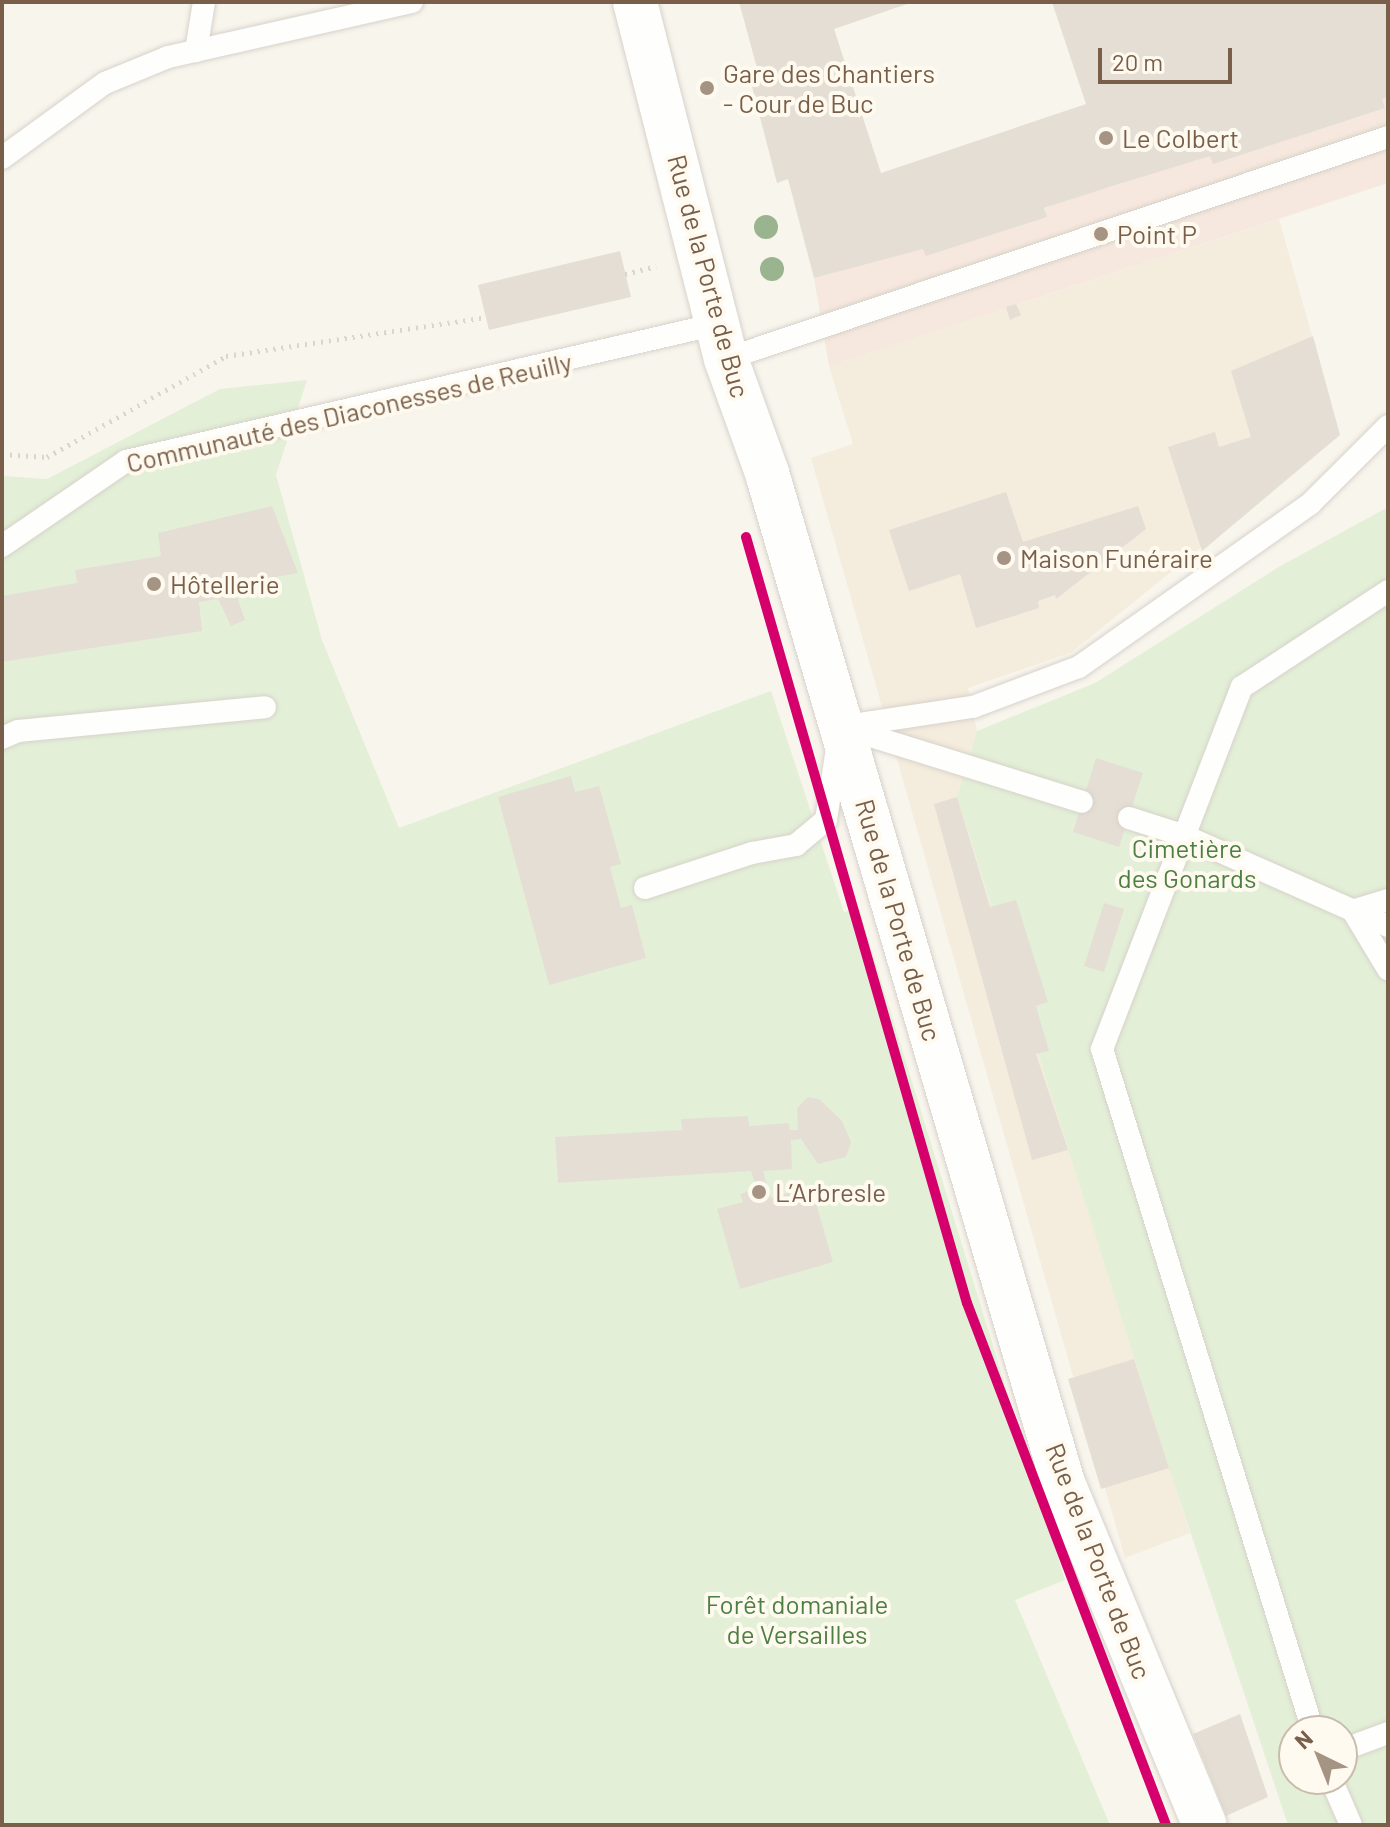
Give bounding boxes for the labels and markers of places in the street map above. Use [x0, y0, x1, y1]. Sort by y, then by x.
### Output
place label: Gare des Chantiers - Cour de Buc [723, 57, 935, 118]
marker: Gare des Chantiers - Cour de Buc [698, 79, 716, 97]
place label: Le Colbert [1122, 122, 1239, 154]
marker: Le Colbert [1097, 129, 1115, 147]
place label: Point P [1117, 218, 1197, 250]
marker: Point P [1092, 225, 1110, 243]
place label: Maison Funéraire [1020, 542, 1213, 574]
marker: Maison Funéraire [995, 549, 1013, 567]
place label: Hôtellerie [170, 568, 279, 600]
marker: Hôtellerie [145, 575, 163, 593]
place label: L’Arbresle [775, 1176, 886, 1208]
marker: L’Arbresle [750, 1183, 768, 1201]

